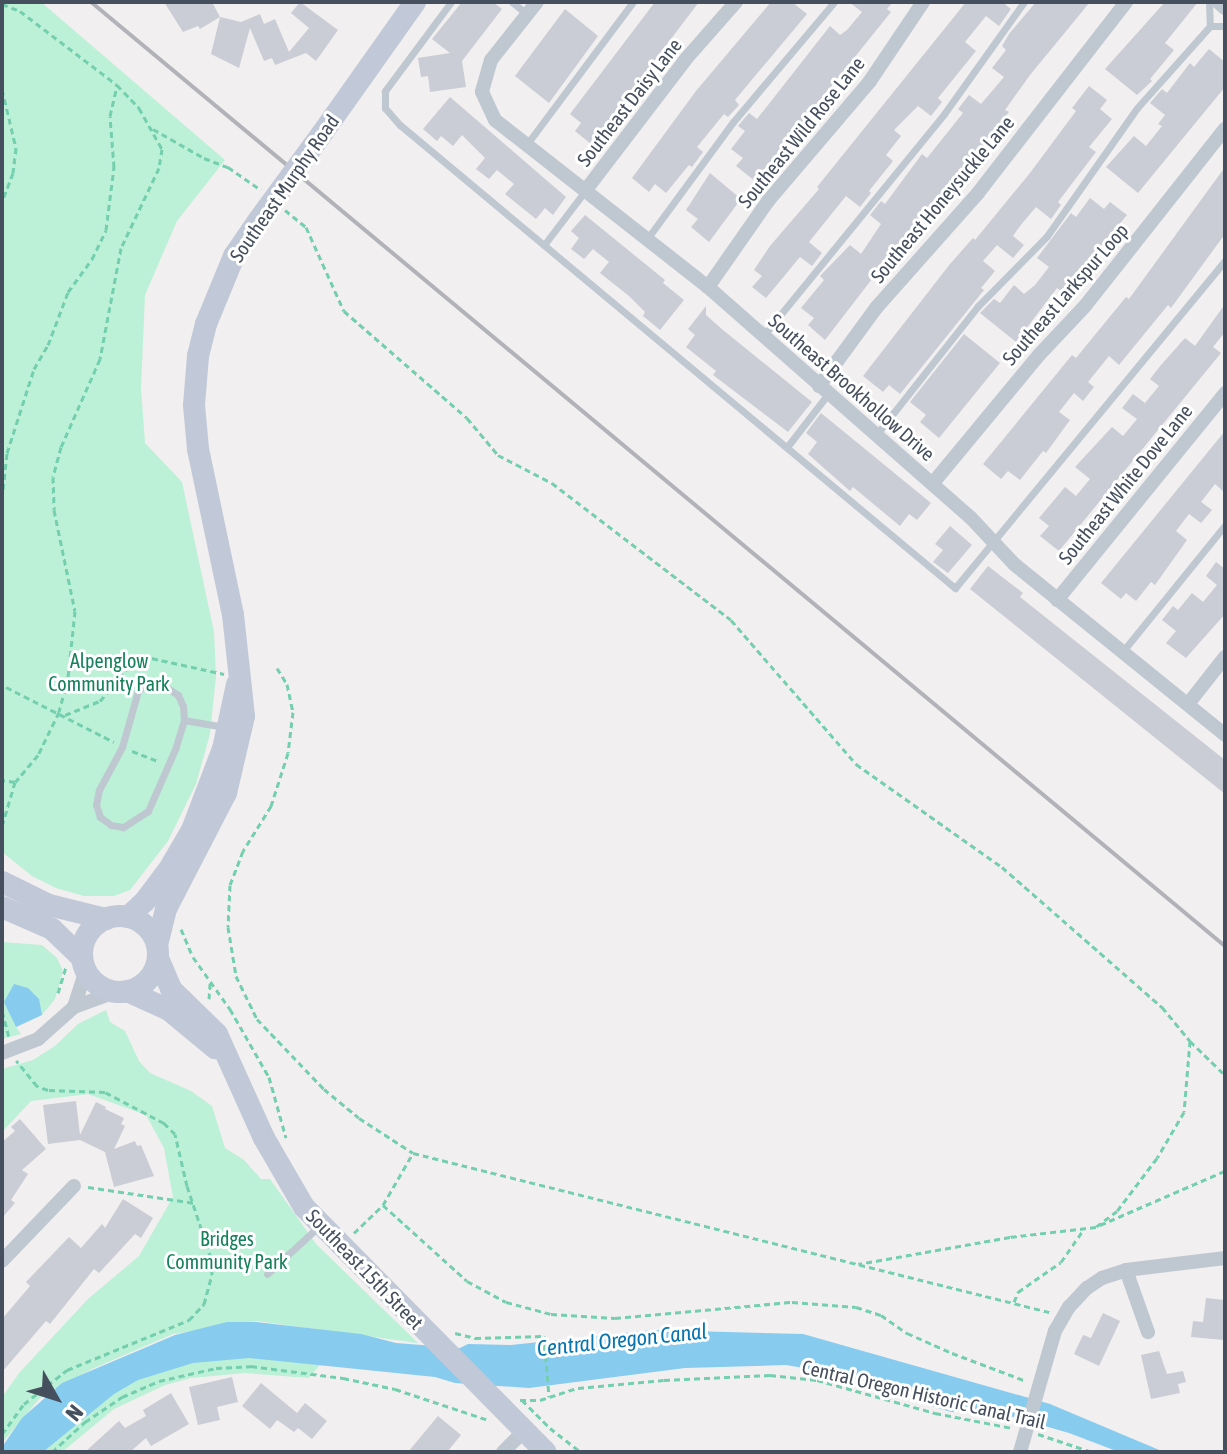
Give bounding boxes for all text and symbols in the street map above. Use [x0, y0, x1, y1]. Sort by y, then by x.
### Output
street label: Southeast Daisy Lane [572, 33, 686, 171]
street label: Southeast Wild Rose Lane [733, 52, 869, 212]
street label: Southeast Murphy Road [224, 110, 344, 266]
street label: Southeast Honeysuckle Lane [865, 111, 1019, 287]
street label: Southeast Larkspur Loop [997, 218, 1133, 370]
street label: Southeast Brookhollow Drive [764, 308, 940, 466]
street label: Southeast White Dove Lane [1053, 399, 1197, 569]
park label: Alpenglow Community Park [48, 649, 170, 696]
street label: Southeast 15th Street [302, 1204, 428, 1334]
park label: Bridges Community Park [166, 1227, 288, 1274]
water label: Central Oregon Canal [536, 1318, 708, 1362]
street label: Central Oregon Historic Canal Trail [800, 1354, 1048, 1434]
north arrow [16, 1358, 96, 1438]
text: N [60, 1400, 89, 1426]

